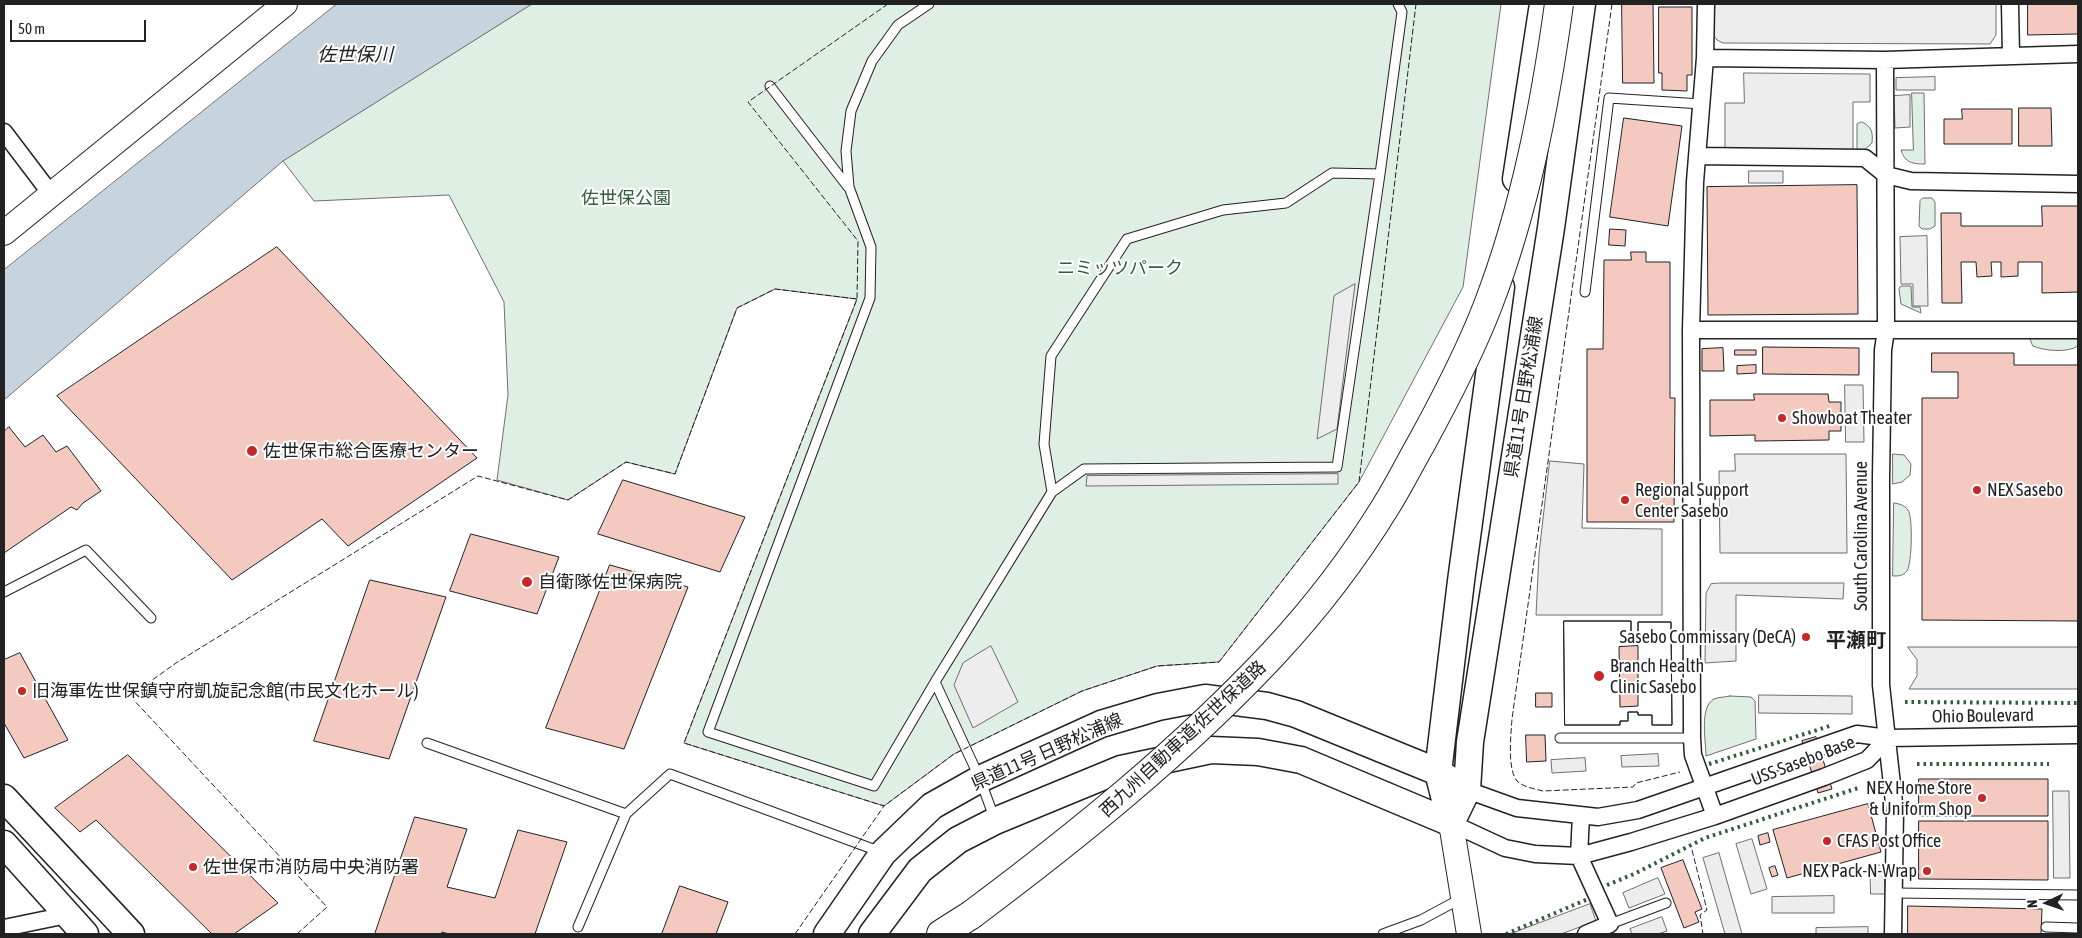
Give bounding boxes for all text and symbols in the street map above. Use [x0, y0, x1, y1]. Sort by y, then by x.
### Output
scale bar [12, 10, 149, 42]
text: 50 m [18, 20, 45, 37]
water label: 佐世保川 [317, 44, 393, 66]
park label: 佐世保公園 [581, 187, 671, 209]
park label: ニミッツパーク [1057, 257, 1183, 279]
street label: 県道11号 日野松浦線 [1501, 315, 1547, 479]
place label: Showboat Theater [1792, 407, 1912, 429]
marker: Showboat Theater [1776, 412, 1788, 424]
place label: 佐世保市総合医療センター [263, 440, 479, 462]
marker: 佐世保市総合医療センター [245, 444, 259, 458]
street label: South Carolina Avenue [1850, 461, 1872, 611]
place label: Regional Support Center Sasebo [1635, 479, 1749, 522]
place label: NEX Sasebo [1987, 479, 2063, 501]
marker: NEX Sasebo [1971, 484, 1983, 496]
marker: Regional Support Center Sasebo [1619, 494, 1631, 506]
place label: 自衛隊佐世保病院 [538, 571, 682, 593]
marker: 自衛隊佐世保病院 [520, 575, 534, 589]
place label: Sasebo Commissary (DeCA) [1619, 626, 1796, 648]
district label: 平瀬町 [1826, 629, 1886, 653]
marker: Sasebo Commissary (DeCA) [1800, 631, 1812, 643]
place label: Branch Health Clinic Sasebo [1610, 655, 1704, 698]
street label: 西九州自動車道;佐世保道路 [1095, 656, 1271, 822]
marker: Branch Health Clinic Sasebo [1592, 669, 1606, 683]
place label: 旧海軍佐世保鎮守府凱旋記念館(市民文化ホール) [32, 680, 419, 702]
marker: 旧海軍佐世保鎮守府凱旋記念館(市民文化ホール) [16, 685, 28, 697]
street label: Ohio Boulevard [1932, 704, 2034, 728]
street label: 県道11号 日野松浦線 [968, 709, 1126, 795]
street label: USS Sasebo Base [1748, 731, 1858, 791]
place label: NEX Home Store & Uniform Shop [1866, 777, 1972, 820]
marker: NEX Home Store & Uniform Shop [1976, 792, 1988, 804]
place label: CFAS Post Office [1837, 830, 1941, 852]
marker: CFAS Post Office [1821, 835, 1833, 847]
place label: 佐世保市消防局中央消防署 [203, 856, 419, 878]
place label: NEX Pack-N-Wrap [1802, 860, 1917, 882]
marker: 佐世保市消防局中央消防署 [187, 861, 199, 873]
marker: NEX Pack-N-Wrap [1921, 865, 1933, 877]
north arrow [2022, 878, 2072, 928]
text: N [2024, 899, 2040, 908]

